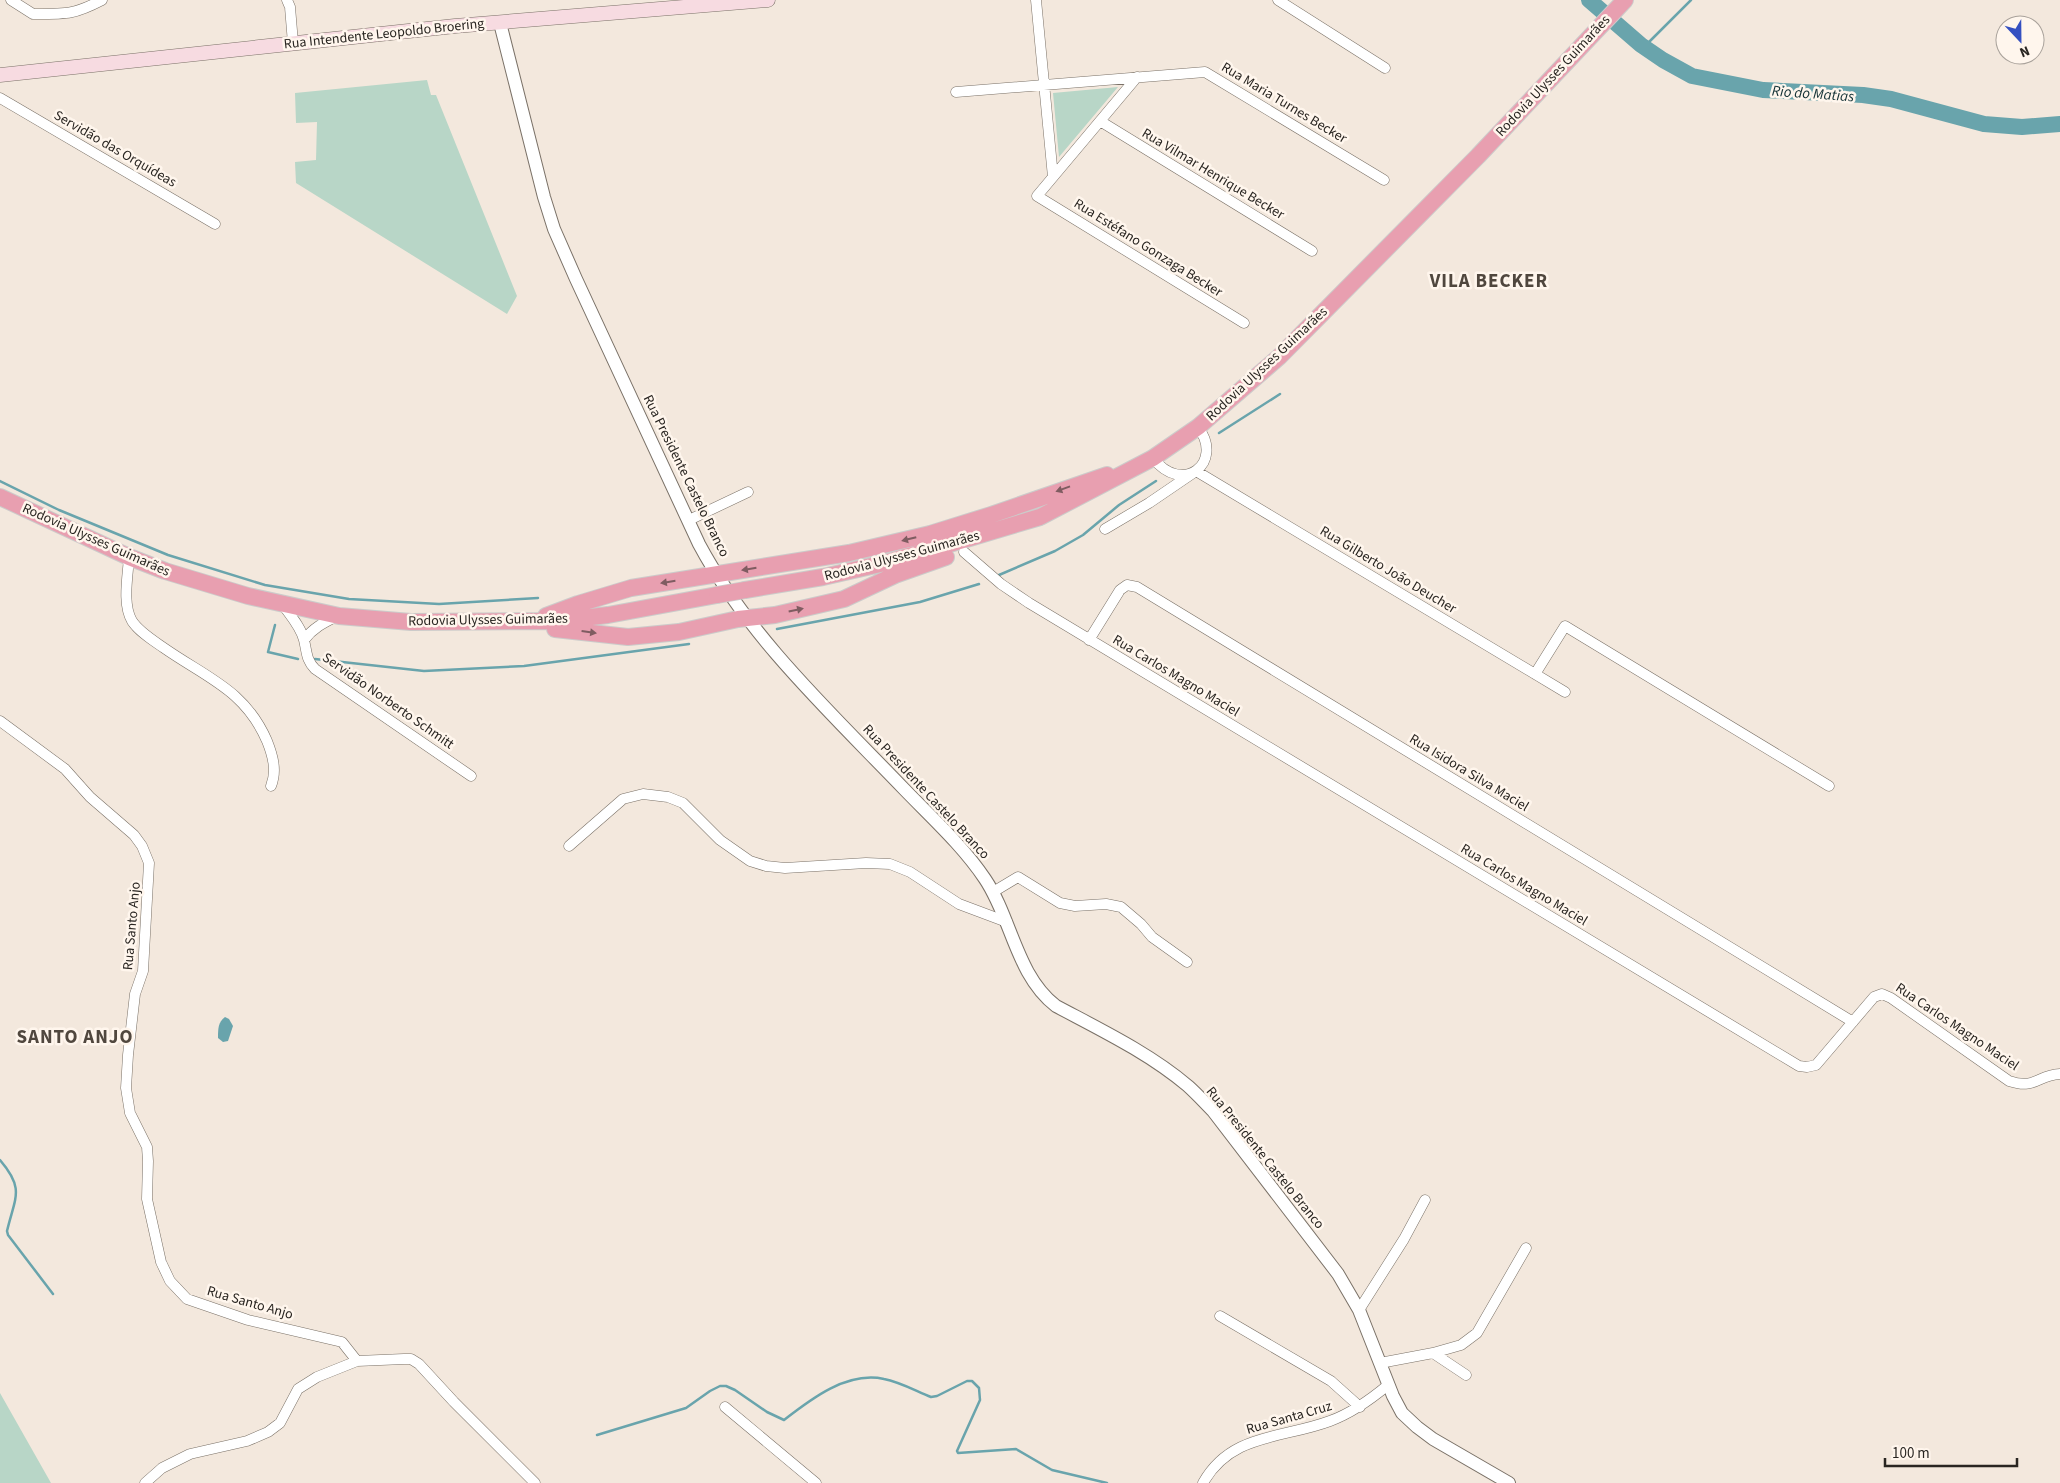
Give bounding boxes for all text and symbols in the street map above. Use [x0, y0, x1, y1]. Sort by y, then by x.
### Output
street label: Rodovia Ulysses Guimarães [1491, 11, 1615, 141]
street label: Rua Intendente Leopoldo Broering [283, 14, 485, 54]
north arrow [1995, 15, 2045, 65]
text: N [2016, 40, 2033, 62]
street label: Rua Maria Turnes Becker [1217, 57, 1351, 149]
water label: Rio do Matias [1771, 81, 1855, 107]
street label: Servidão das Orquídeas [50, 106, 180, 192]
street label: Rua Vilmar Henrique Becker [1138, 123, 1288, 225]
street label: Rua Estéfano Gonzaga Becker [1070, 194, 1226, 302]
district label: VILA BECKER [1429, 268, 1548, 295]
street label: Rodovia Ulysses Guimarães [1202, 302, 1332, 426]
street label: Rua Presidente Castelo Branco [638, 392, 734, 560]
one-way arrow [1056, 486, 1071, 493]
street label: Rodovia Ulysses Guimarães [19, 498, 173, 582]
street label: Rua Gilberto João Deucher [1316, 521, 1460, 619]
street label: Rodovia Ulysses Guimarães [822, 526, 982, 586]
one-way arrow [901, 535, 916, 543]
one-way arrow [741, 566, 757, 574]
one-way arrow [660, 578, 676, 586]
one-way arrow [789, 606, 804, 614]
street label: Rodovia Ulysses Guimarães [408, 609, 568, 631]
one-way arrow [581, 628, 597, 636]
street label: Rua Carlos Magno Maciel [1109, 630, 1244, 722]
street label: Servidão Norberto Schmitt [318, 648, 458, 754]
street label: Rua Presidente Castelo Branco [858, 720, 994, 864]
street label: Rua Isidora Silva Maciel [1405, 729, 1533, 817]
street label: Rua Carlos Magno Maciel [1457, 839, 1592, 931]
street label: Rua Santo Anjo [118, 881, 146, 971]
street label: Rua Carlos Magno Maciel [1891, 978, 2023, 1076]
district label: SANTO ANJO [16, 1024, 134, 1051]
street label: Rua Presidente Castelo Branco [1201, 1082, 1329, 1234]
street label: Rua Santo Anjo [205, 1281, 295, 1325]
street label: Rua Santa Cruz [1244, 1396, 1334, 1440]
scale bar [1885, 1436, 2018, 1468]
text: 100 m [1892, 1443, 1930, 1464]

